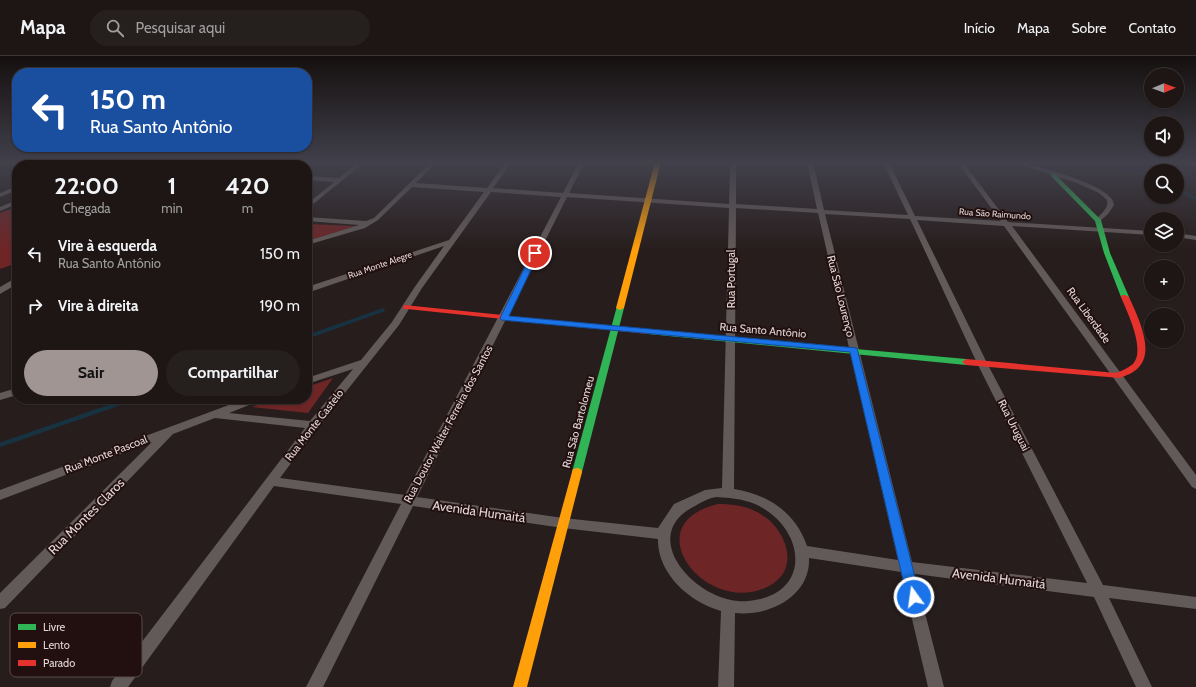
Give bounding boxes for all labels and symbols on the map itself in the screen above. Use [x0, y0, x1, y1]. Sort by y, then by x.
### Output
north arrow [1144, 68, 1184, 108]
street label: Rua São Raimundo [959, 205, 1031, 222]
pin [518, 236, 552, 270]
street label: Rua Monte Alegre [346, 248, 414, 281]
street label: Rua Portugal [724, 249, 738, 308]
street label: Rua São Lourenço [824, 254, 858, 338]
street label: Rua Liberdade [1064, 284, 1114, 346]
street label: Rua Santo Antônio [719, 319, 807, 341]
street label: Rua Doutor Walter Ferreira dos Santos [400, 342, 496, 505]
street label: Rua São Bartolomeu [559, 374, 597, 470]
street label: Rua Monte Castelo [282, 386, 346, 464]
street label: Rua Uruguai [995, 397, 1033, 453]
street label: Rua Monte Pascoal [63, 432, 150, 476]
street label: Rua Montes Claros [44, 474, 128, 558]
street label: Avenida Humaitá [431, 497, 527, 526]
street label: Avenida Humaitá [951, 564, 1047, 592]
position arrow [893, 576, 935, 618]
legend [10, 613, 142, 677]
text: Livre [43, 620, 66, 634]
text: Lento [43, 638, 70, 652]
text: Parado [43, 656, 75, 670]

